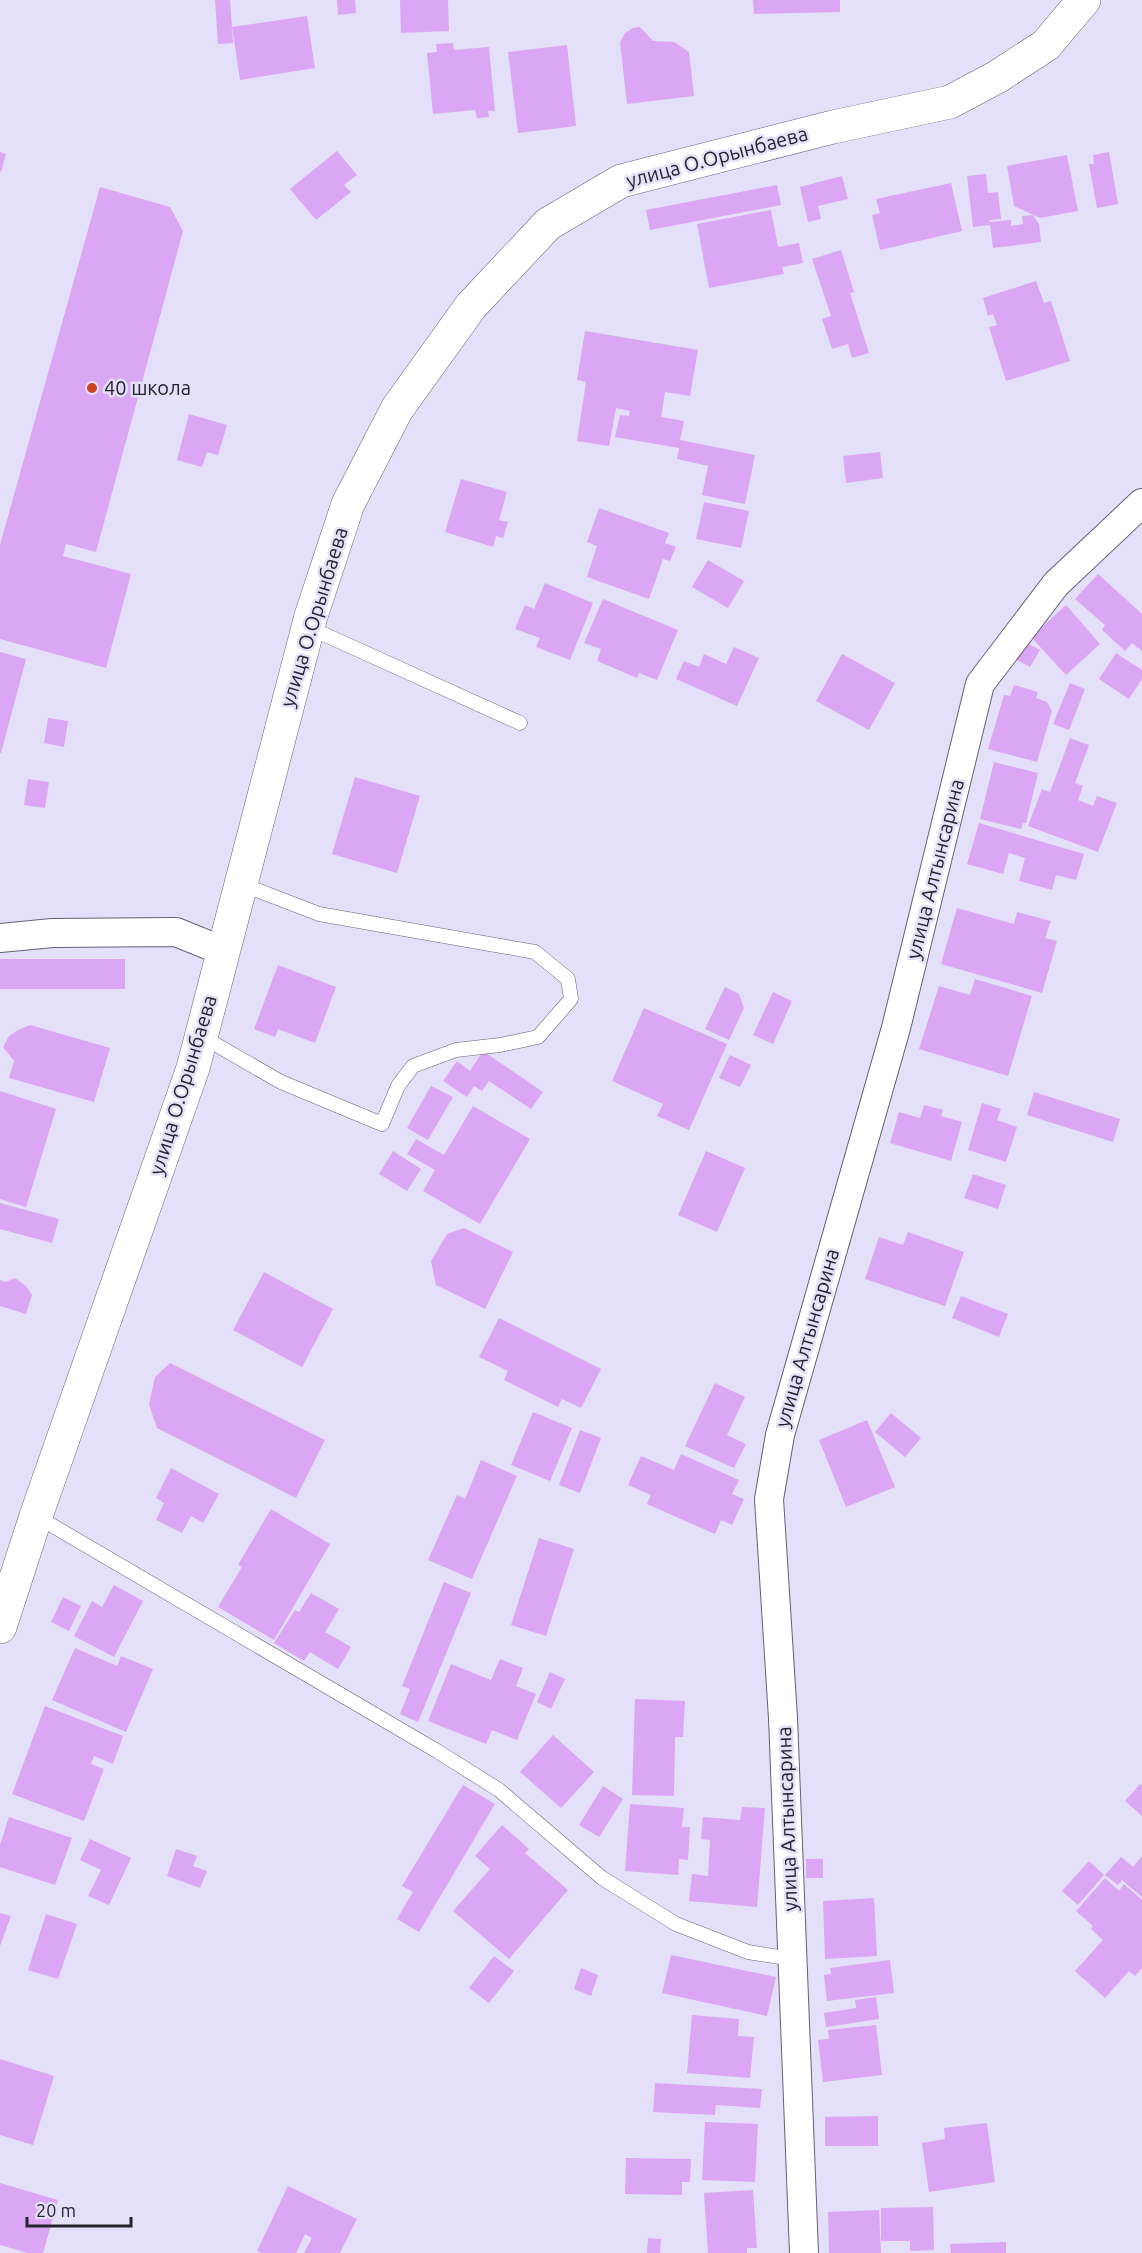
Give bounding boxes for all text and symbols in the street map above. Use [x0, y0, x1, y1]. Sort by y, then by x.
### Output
street label: улица О.Орынбаева [624, 121, 810, 192]
place label: 40 школа [104, 376, 191, 399]
marker: 40 школа [85, 381, 99, 395]
street label: улица О.Орынбаева [275, 524, 352, 710]
street label: улица Алтынсарина [901, 776, 968, 961]
street label: улица О.Орынбаева [144, 992, 221, 1178]
street label: улица Алтынсарина [770, 1246, 843, 1430]
street label: улица Алтынсарина [772, 1726, 801, 1912]
scale bar [27, 2190, 130, 2228]
text: 20 m [36, 2200, 76, 2220]

